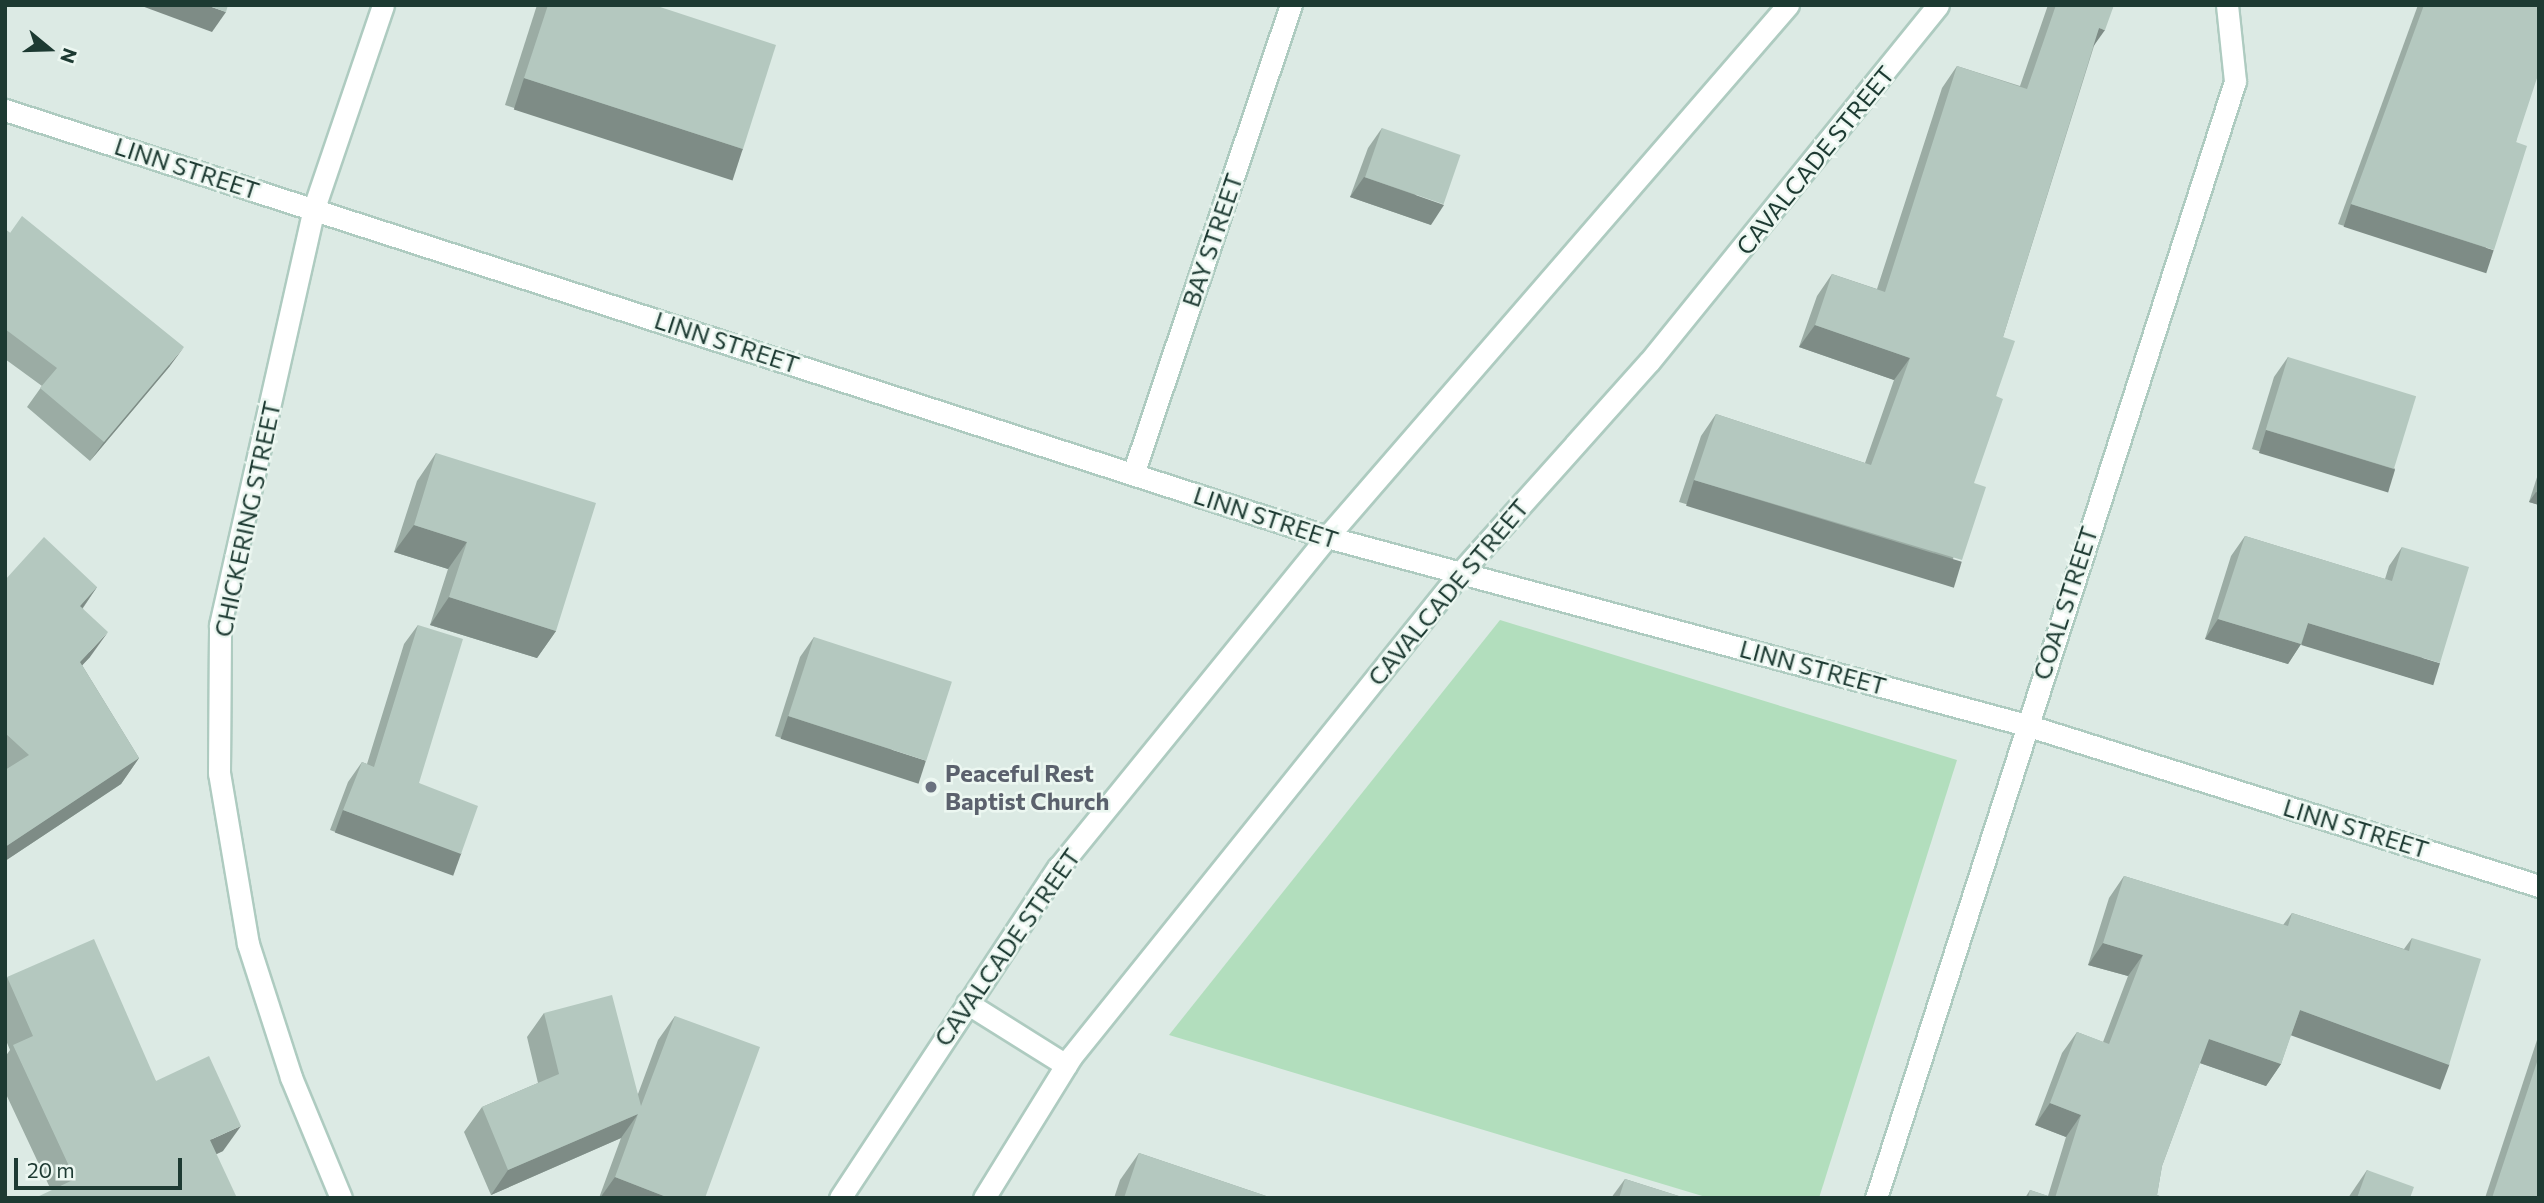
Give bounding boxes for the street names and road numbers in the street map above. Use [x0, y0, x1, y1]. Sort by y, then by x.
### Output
street label: CAVALCADE STREET [1730, 60, 1900, 260]
street label: LINN STREET [111, 131, 263, 205]
street label: BAY STREET [1176, 169, 1248, 311]
street label: LINN STREET [651, 305, 803, 379]
street label: CHICKERING STREET [208, 399, 286, 639]
street label: LINN STREET [1190, 480, 1342, 554]
street label: CAVALCADE STREET [1362, 493, 1534, 691]
street label: COAL STREET [2027, 523, 2103, 683]
street label: LINN STREET [1737, 634, 1889, 700]
street label: LINN STREET [2280, 792, 2432, 864]
street label: CAVALCADE STREET [928, 843, 1086, 1051]

